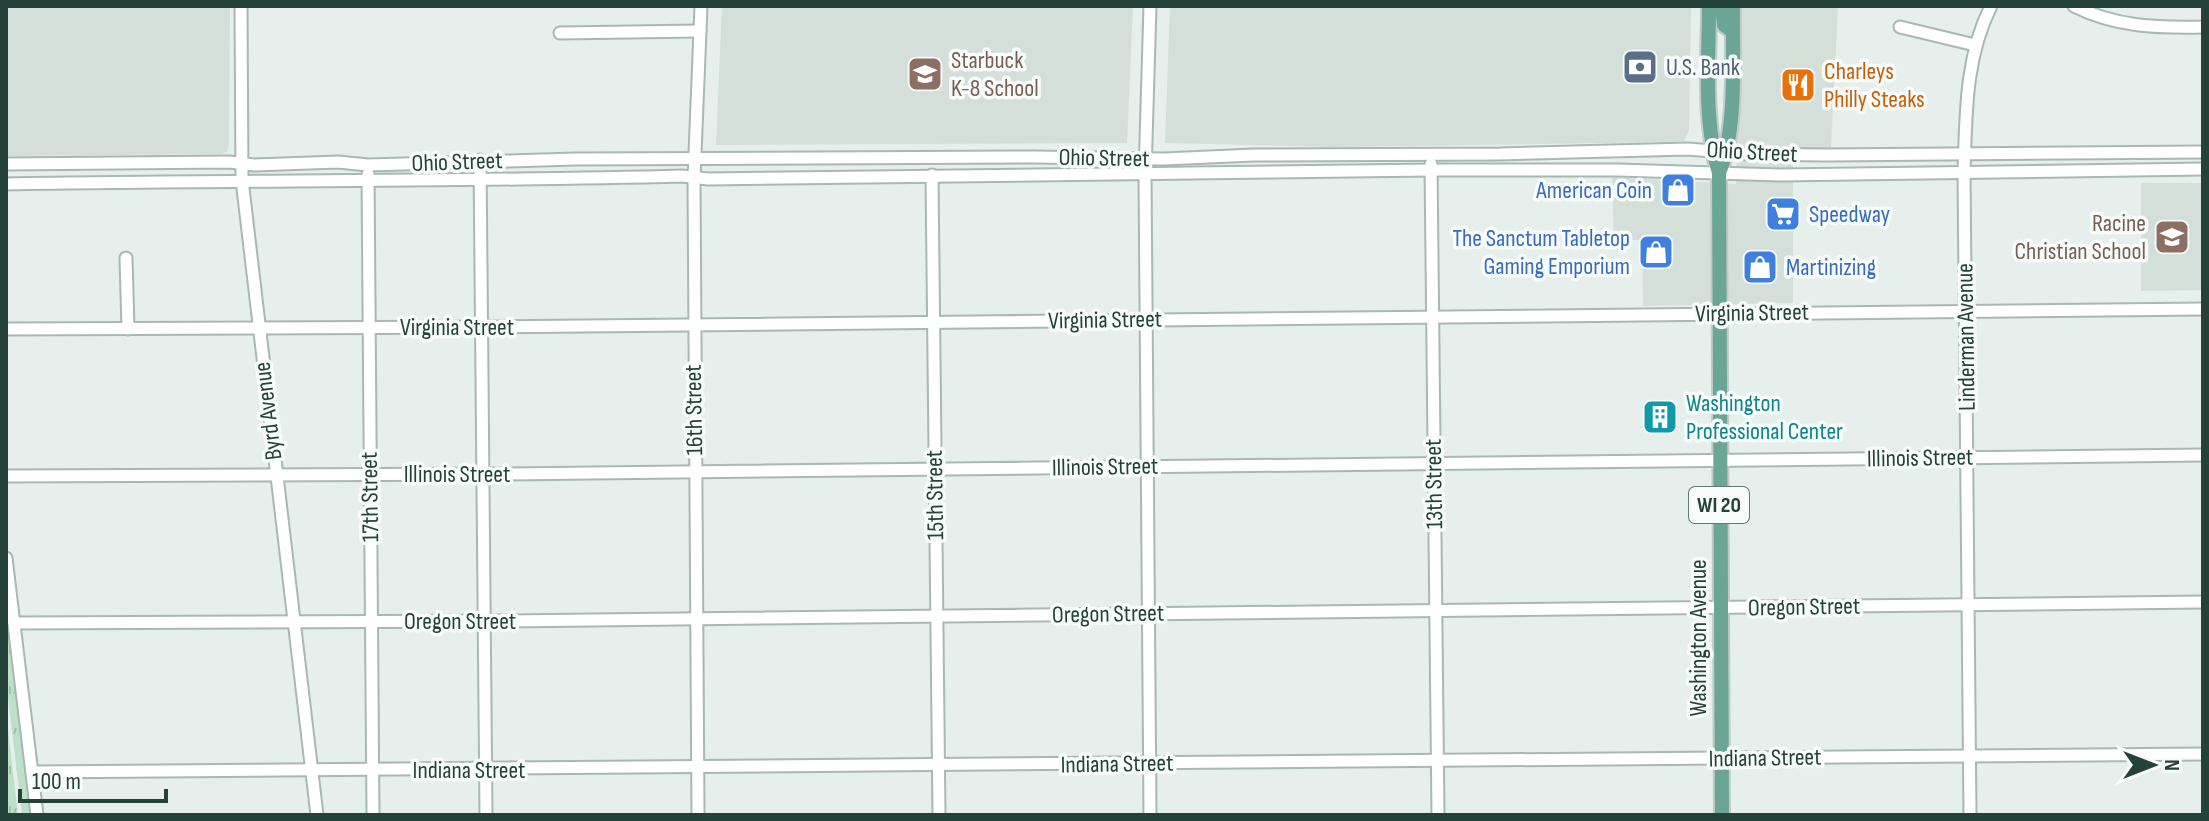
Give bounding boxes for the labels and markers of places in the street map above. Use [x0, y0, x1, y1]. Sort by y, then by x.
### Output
place label: Starbuck K-8 School [951, 46, 1039, 103]
bank icon: U.S. Bank [1621, 48, 1659, 86]
place label: U.S. Bank [1666, 53, 1740, 82]
school or university icon: Starbuck K-8 School [906, 55, 944, 93]
place label: Charleys Philly Steaks [1824, 57, 1925, 114]
restaurant icon: Charleys Philly Steaks [1779, 66, 1817, 104]
shop icon: American Coin [1659, 171, 1697, 209]
place label: American Coin [1535, 176, 1652, 205]
supermarket icon: Speedway [1764, 195, 1802, 233]
place label: Speedway [1809, 200, 1890, 229]
place label: Racine Christian School [2014, 209, 2146, 266]
school or university icon: Racine Christian School [2153, 218, 2191, 256]
place label: The Sanctum Tabletop Gaming Emporium [1452, 224, 1630, 281]
shop icon: The Sanctum Tabletop Gaming Emporium [1637, 233, 1675, 271]
shop icon: Martinizing [1741, 248, 1779, 286]
place label: Martinizing [1786, 253, 1876, 282]
place label: Washington Professional Center [1686, 389, 1843, 446]
building icon: Washington Professional Center [1641, 398, 1679, 436]

